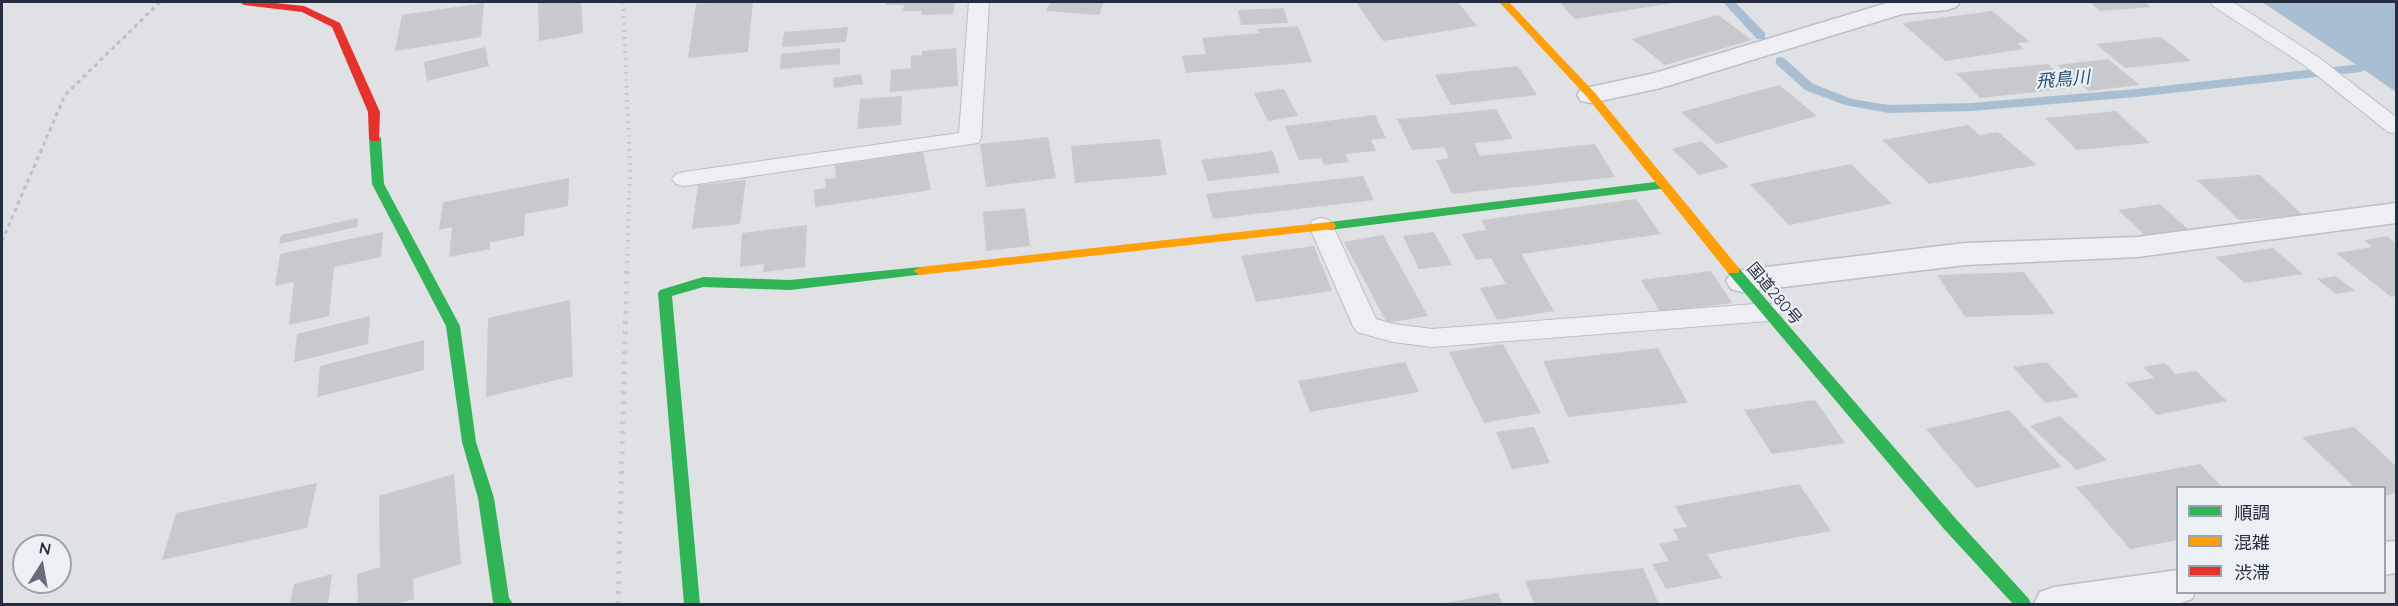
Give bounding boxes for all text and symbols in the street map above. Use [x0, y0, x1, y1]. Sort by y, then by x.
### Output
water label: 飛鳥川 [2035, 67, 2091, 93]
street label: 国道280号 [1743, 259, 1805, 329]
legend [2176, 486, 2386, 594]
text: 順調 [2234, 501, 2270, 524]
text: 混雑 [2234, 531, 2270, 554]
north arrow [12, 534, 72, 594]
text: N [37, 537, 53, 559]
text: 渋滞 [2234, 561, 2270, 584]

